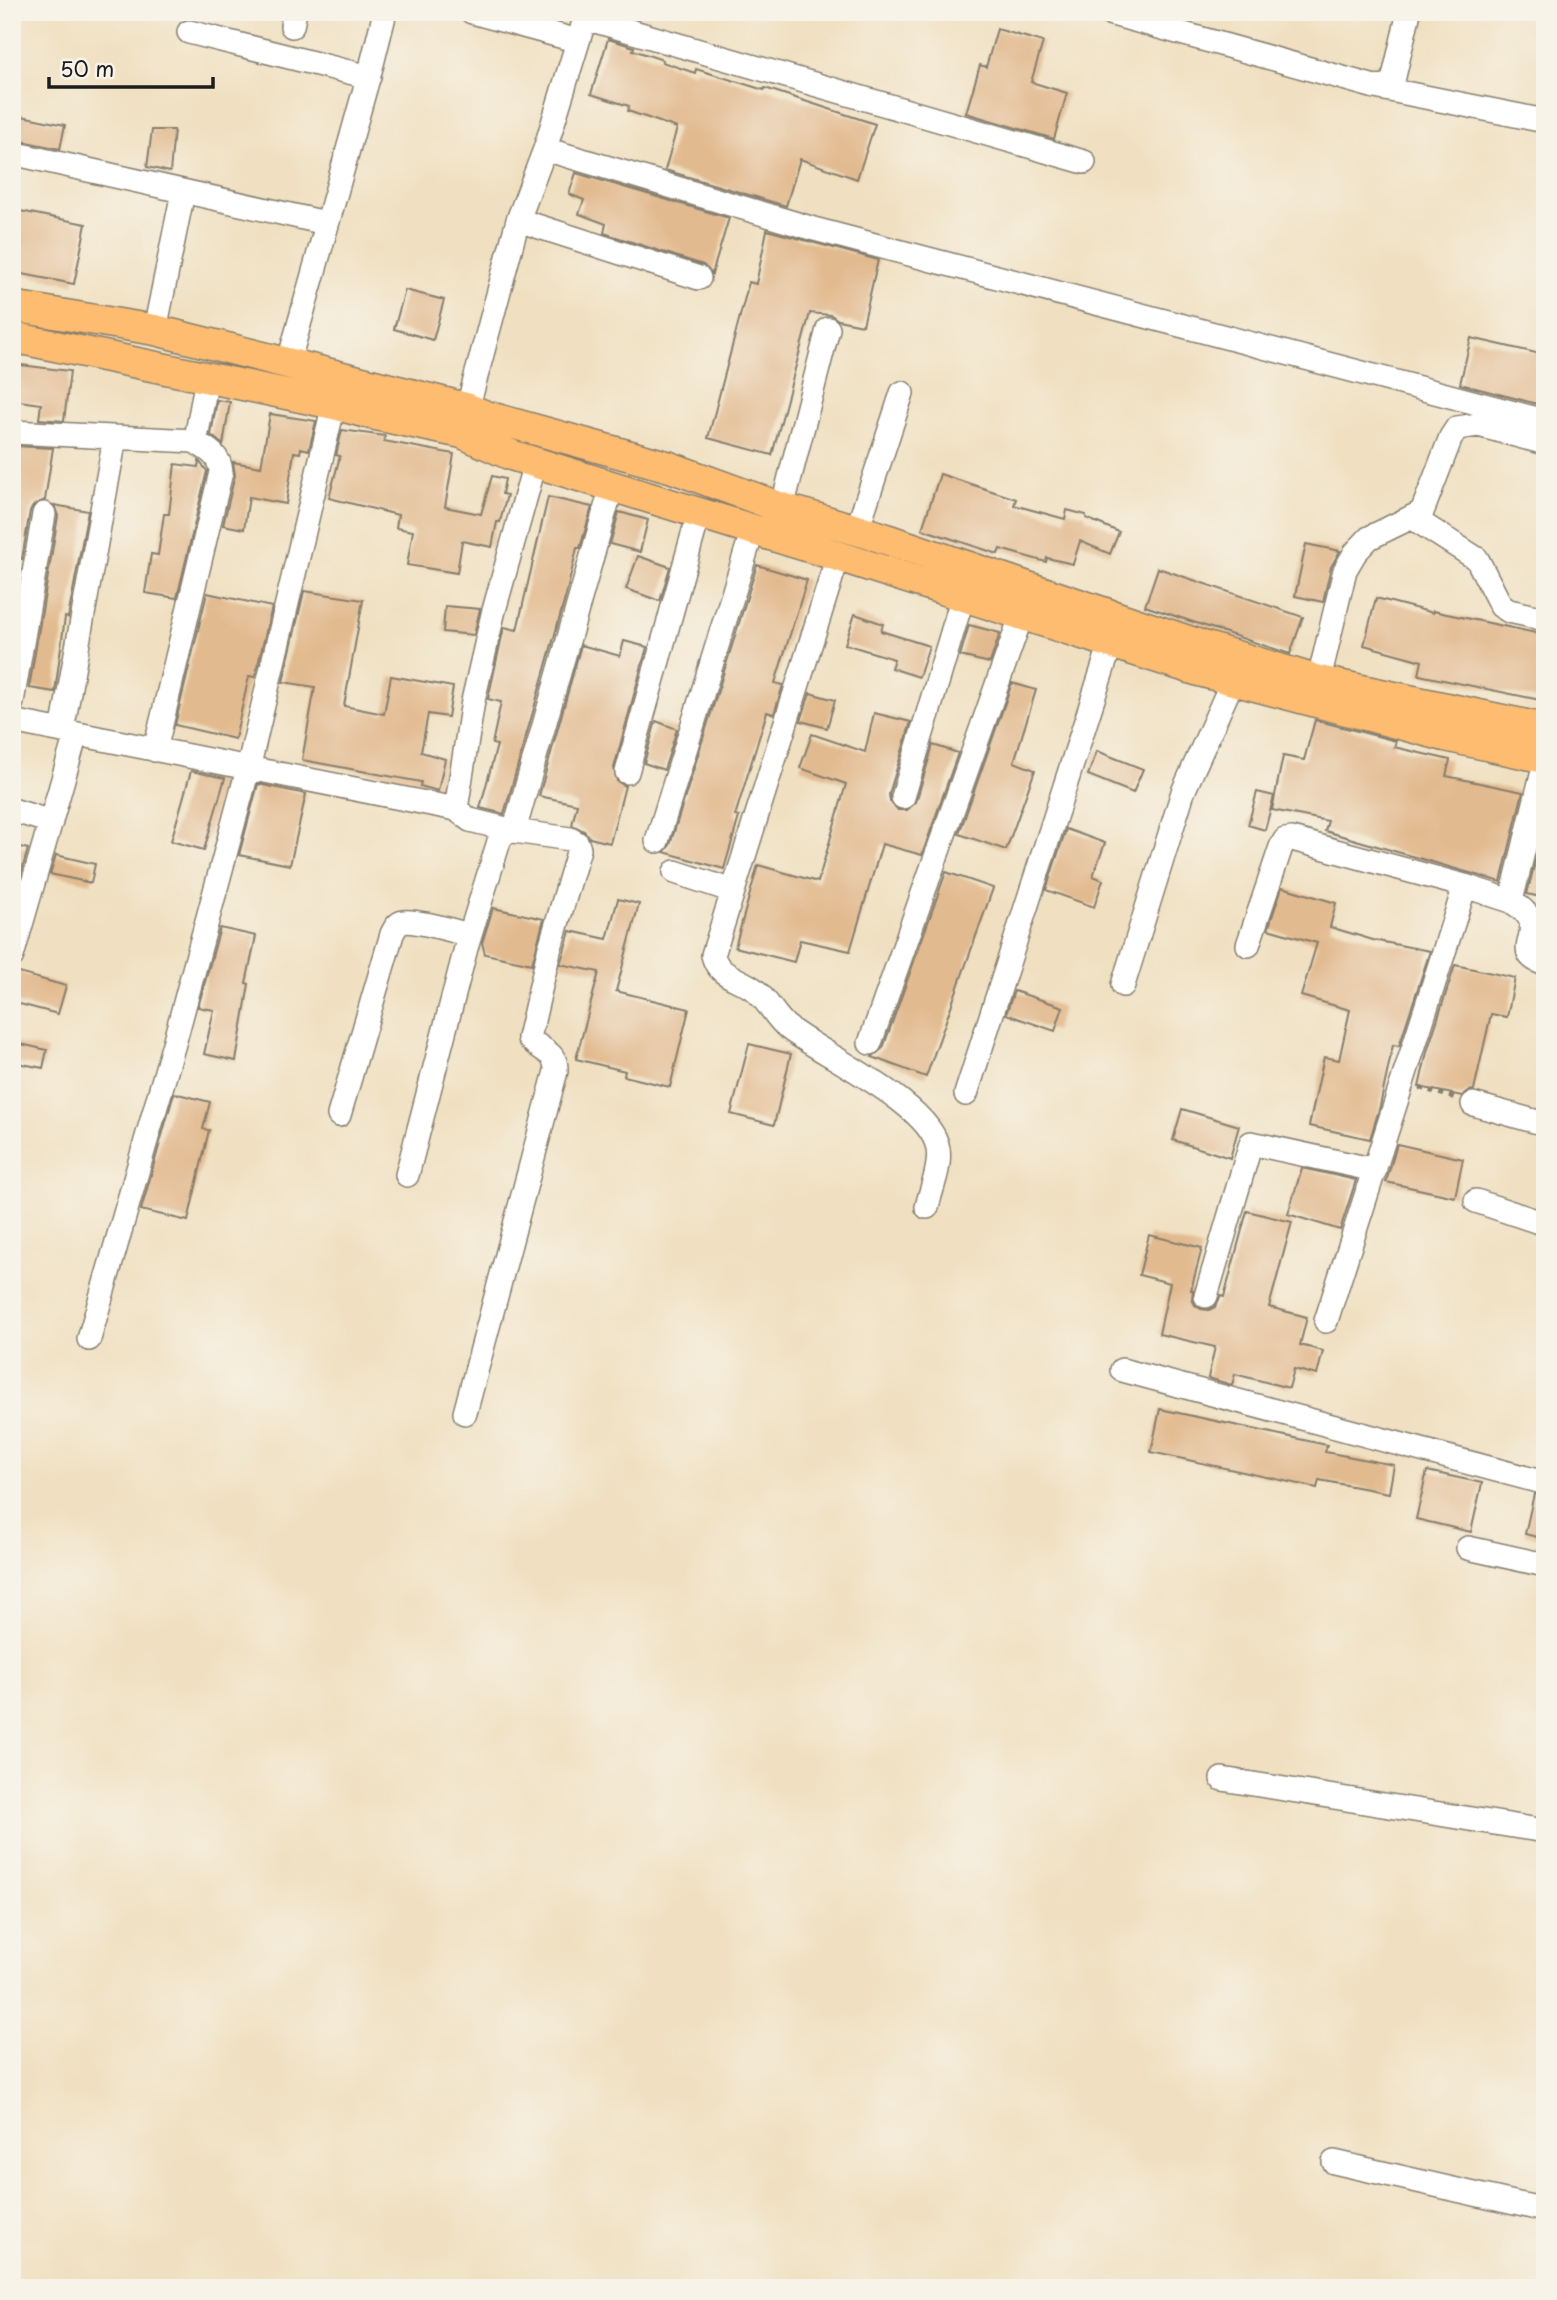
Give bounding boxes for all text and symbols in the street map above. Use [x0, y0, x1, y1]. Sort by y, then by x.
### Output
scale bar [49, 46, 214, 90]
text: 50 m [60, 52, 114, 84]

